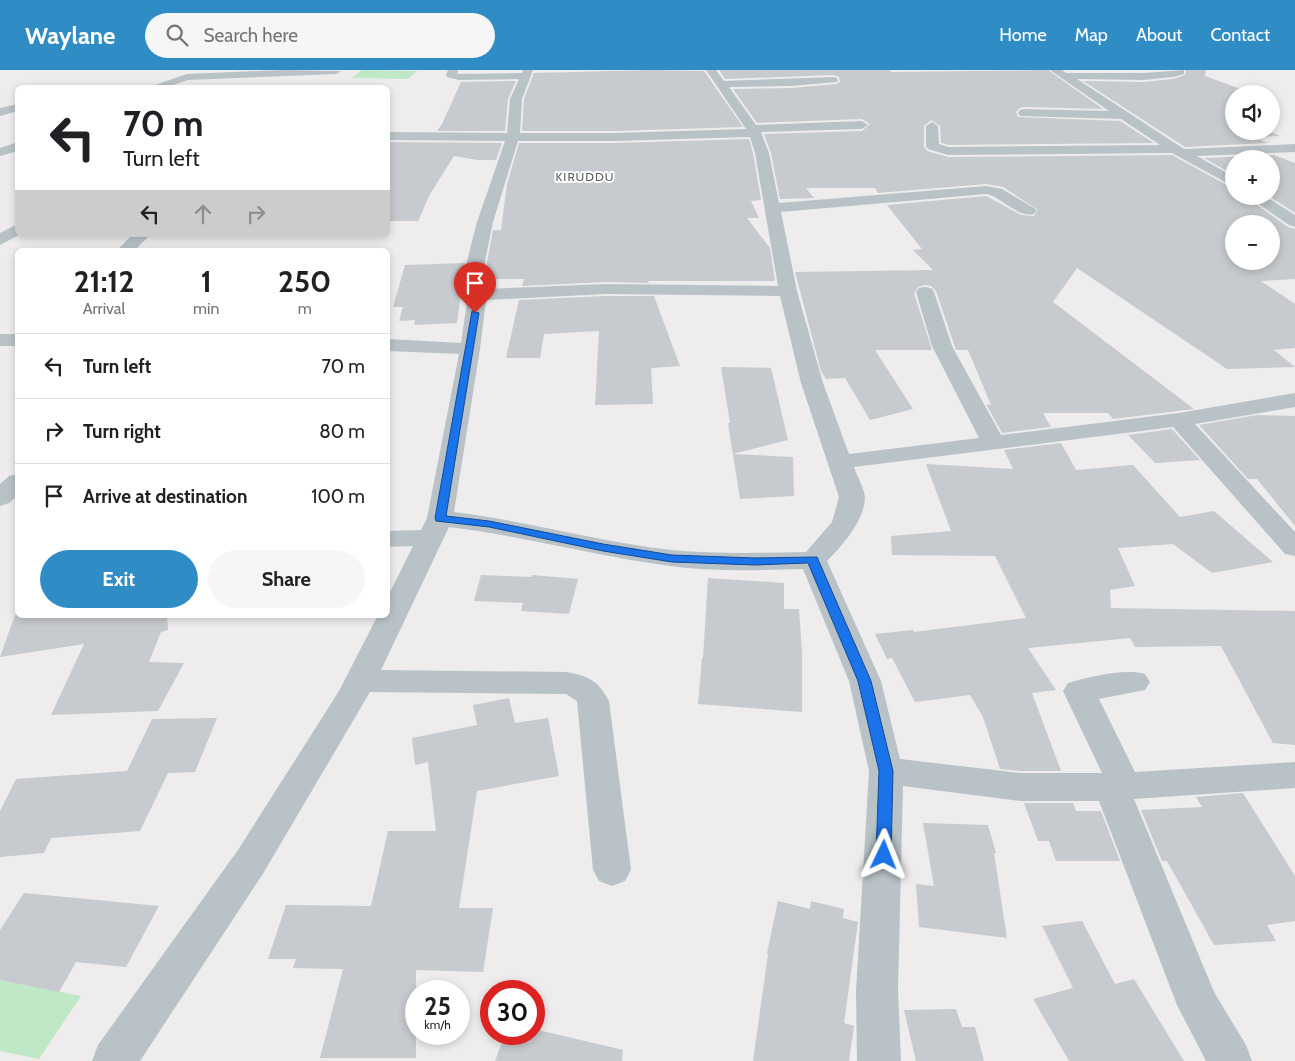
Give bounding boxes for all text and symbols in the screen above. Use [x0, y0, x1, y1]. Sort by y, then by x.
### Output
search box [145, 13, 495, 58]
text: Waylane [25, 21, 115, 50]
icon: search [163, 21, 191, 49]
text: Search here [203, 24, 298, 47]
text: Home [999, 24, 1047, 46]
text: Map [1075, 24, 1108, 46]
text: About [1136, 24, 1182, 46]
text: Contact [1210, 24, 1270, 46]
map controls [1225, 85, 1280, 270]
button: sound [1225, 85, 1280, 140]
text: 70 m [123, 102, 204, 145]
icon: left [40, 105, 105, 170]
text: Turn left [123, 145, 200, 172]
button: + [1225, 150, 1280, 205]
district label: KIRUDDU [556, 169, 614, 184]
icon: left [136, 200, 164, 228]
icon: ahead [189, 200, 217, 228]
icon: right [242, 200, 270, 228]
button: − [1225, 215, 1280, 270]
pin [454, 262, 496, 313]
text: 21:12 [74, 263, 134, 300]
text: 1 [201, 263, 212, 300]
text: 250 [278, 263, 331, 300]
icon: arrive [461, 269, 489, 297]
text: Arrival [83, 299, 125, 318]
text: min [193, 299, 219, 318]
text: m [298, 299, 312, 318]
icon: left [40, 352, 68, 380]
text: Turn left [83, 355, 151, 378]
text: 70 m [321, 355, 365, 378]
icon: right [40, 417, 68, 445]
text: Turn right [83, 420, 161, 443]
text: 80 m [319, 420, 365, 443]
icon: arrive [40, 482, 68, 510]
text: Arrive at destination [83, 485, 247, 508]
text: 100 m [311, 485, 365, 508]
button: Exit [40, 550, 198, 608]
button: Share [208, 550, 365, 608]
position arrow [857, 828, 909, 880]
speed limit sign: 30 [480, 980, 545, 1045]
text: 25 [424, 991, 451, 1021]
text: km/h [424, 1017, 451, 1032]

